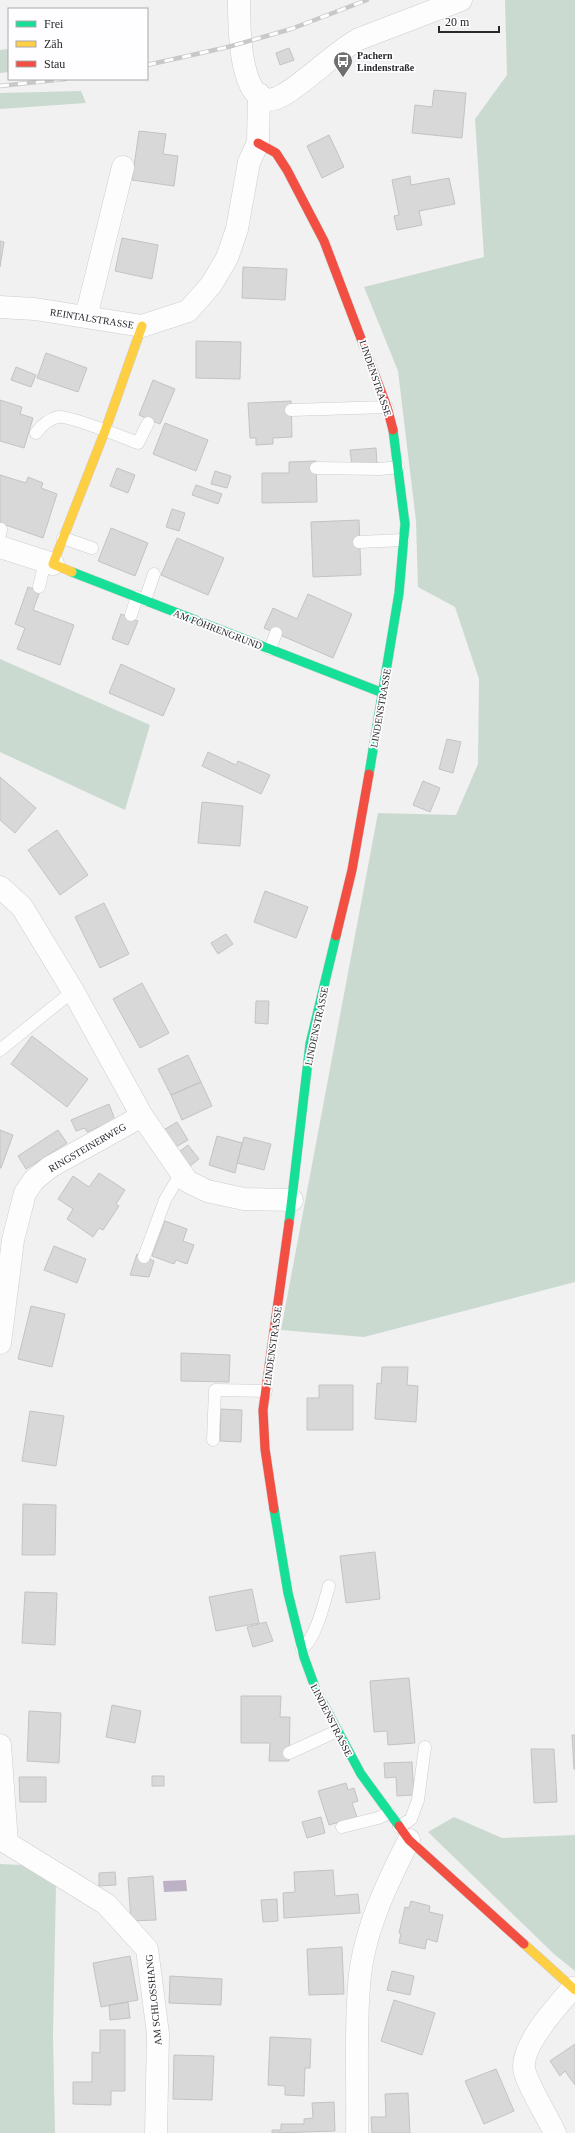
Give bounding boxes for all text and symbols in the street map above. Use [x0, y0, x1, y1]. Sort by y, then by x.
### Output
legend [8, 8, 148, 80]
scale bar [439, 8, 499, 34]
text: 20 m [445, 15, 470, 29]
text: Frei [44, 17, 64, 31]
text: Zäh [44, 37, 63, 51]
bus stop icon: Pachern Lindenstraße [332, 50, 354, 78]
place label: Pachern Lindenstraße [357, 50, 415, 73]
text: Stau [44, 57, 65, 71]
street label: REINTALSTRASSE [49, 306, 135, 331]
street label: LINDENSTRASSE [357, 339, 394, 418]
street label: AM FÖHRENGRUND [172, 607, 264, 651]
street label: LINDENSTRASSE [368, 668, 393, 748]
street label: LINDENSTRASSE [303, 986, 330, 1066]
street label: RINGSTEINERWEG [46, 1121, 128, 1174]
street label: LINDENSTRASSE [261, 1306, 284, 1386]
street label: LINDENSTRASSE [308, 1682, 355, 1758]
street label: AM SCHLOSSHANG [143, 1954, 164, 2046]

